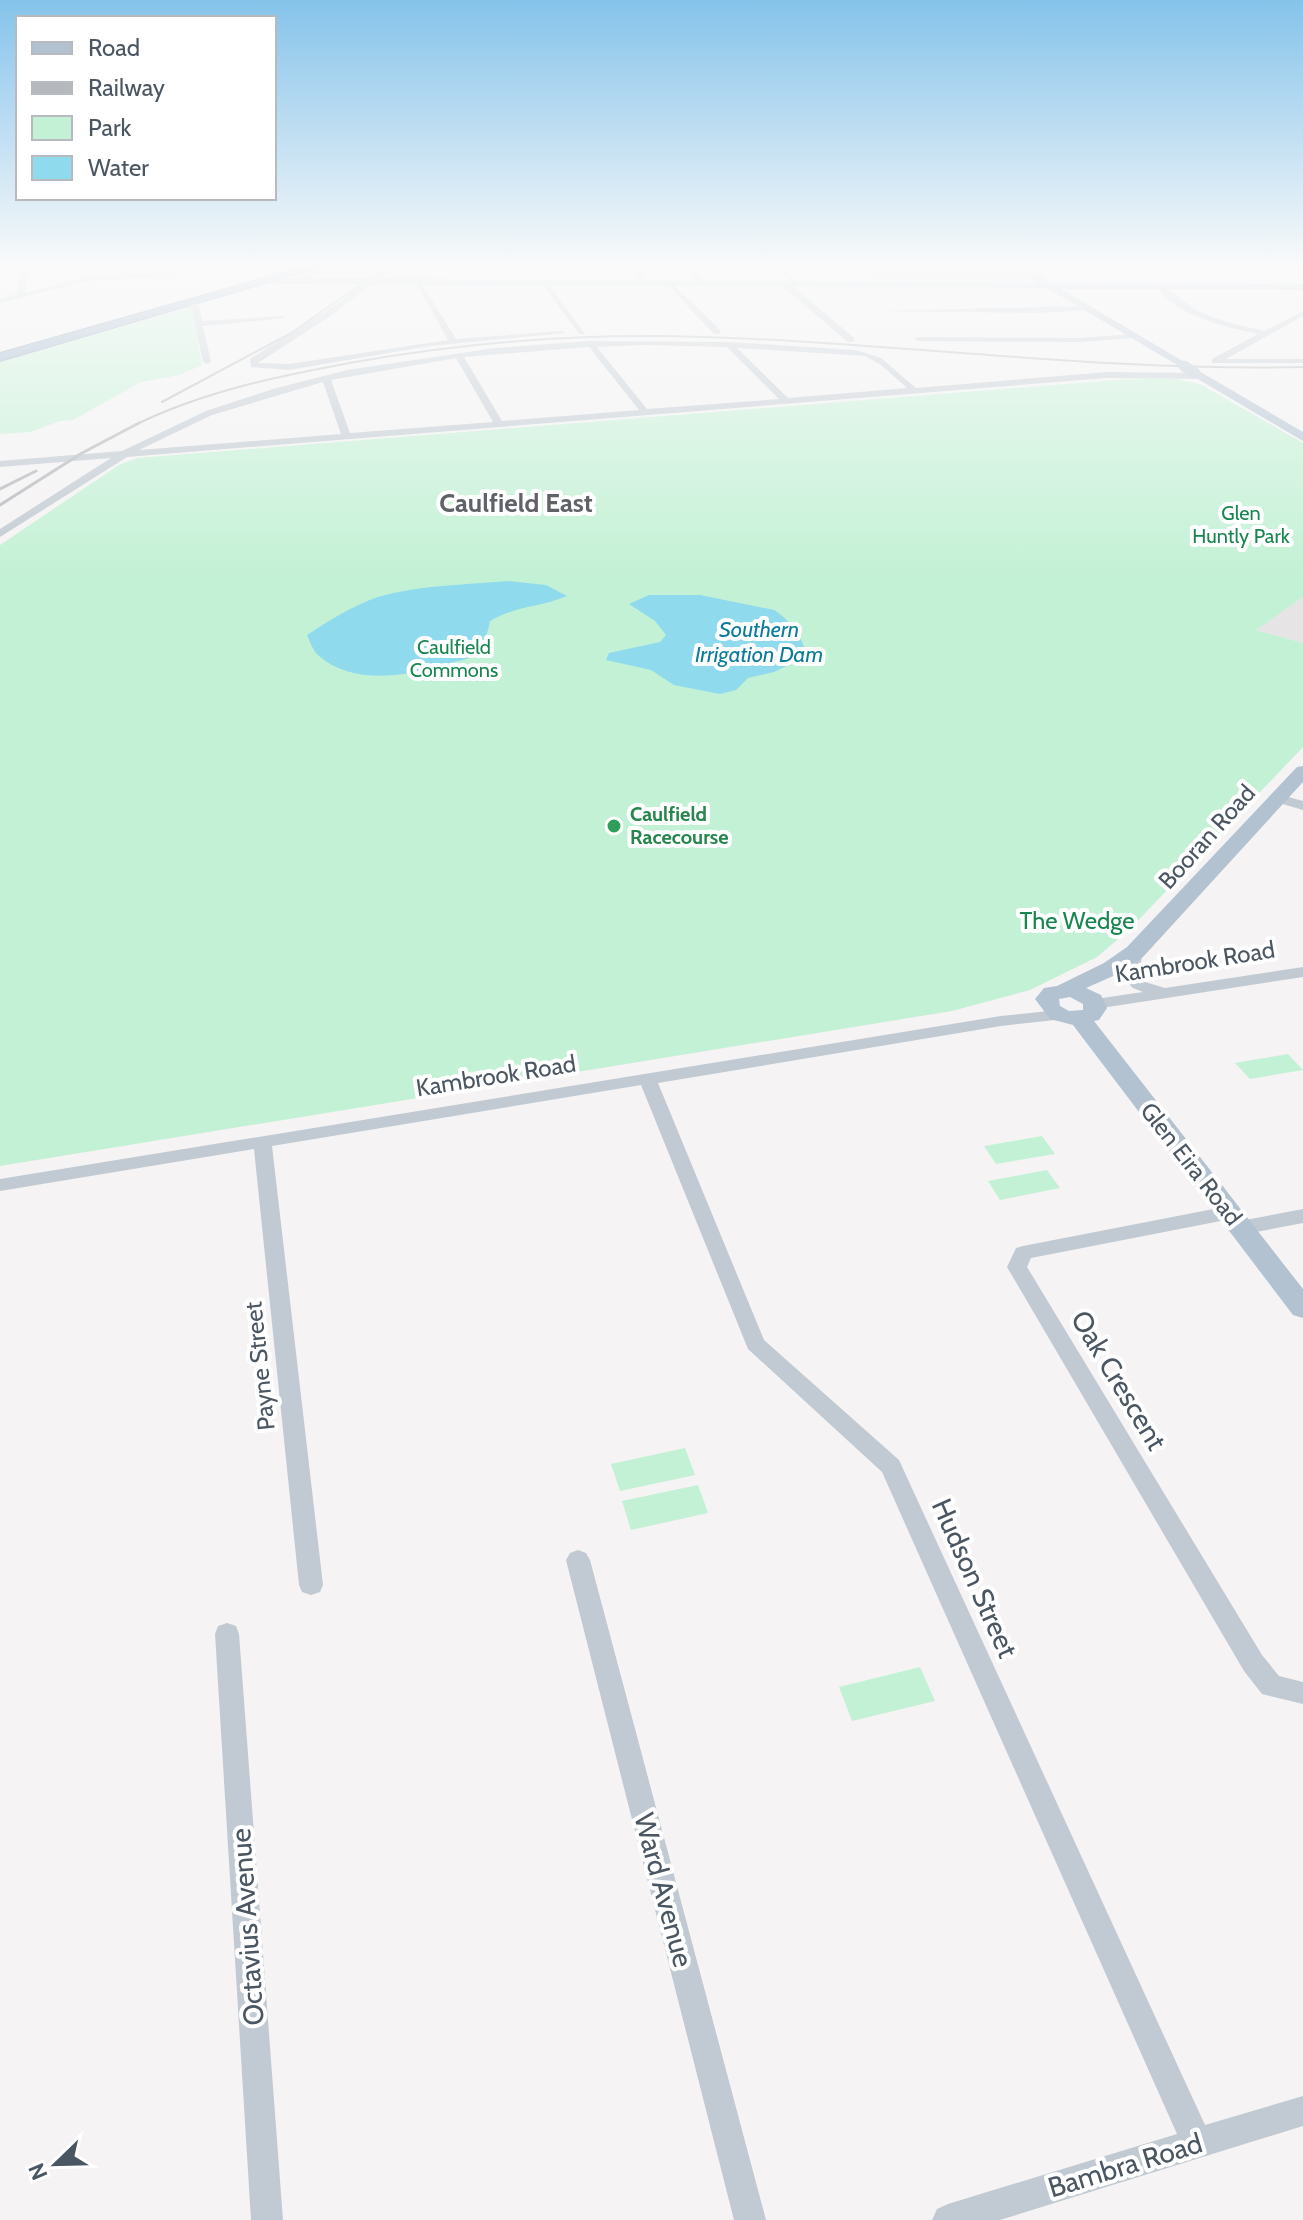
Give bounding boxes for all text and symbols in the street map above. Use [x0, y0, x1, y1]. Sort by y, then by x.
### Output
legend [16, 16, 276, 200]
text: Road [88, 33, 140, 62]
text: Railway [88, 73, 165, 102]
text: Park [88, 113, 131, 142]
text: Water [88, 153, 149, 182]
district label: Caulfield East [439, 487, 593, 519]
park label: Glen Huntly Park [1192, 501, 1290, 548]
water label: Southern Irrigation Dam [695, 616, 823, 668]
park label: Caulfield Commons [410, 635, 498, 682]
street label: Booran Road [1152, 778, 1261, 895]
place label: Caulfield Racecourse [630, 802, 729, 849]
marker: Caulfield Racecourse [605, 817, 623, 835]
park label: The Wedge [1020, 906, 1134, 935]
street label: Kambrook Road [1113, 935, 1277, 988]
street label: Kambrook Road [414, 1049, 578, 1102]
street label: Glen Eira Road [1134, 1096, 1248, 1231]
street label: Payne Street [238, 1300, 281, 1432]
street label: Oak Crescent [1064, 1304, 1174, 1456]
street label: Hudson Street [925, 1493, 1025, 1663]
street label: Ward Avenue [627, 1809, 701, 1971]
street label: Octavius Avenue [223, 1827, 271, 2027]
north arrow [16, 2124, 96, 2204]
street label: Bambra Road [1044, 2125, 1206, 2205]
text: N [23, 2159, 54, 2184]

